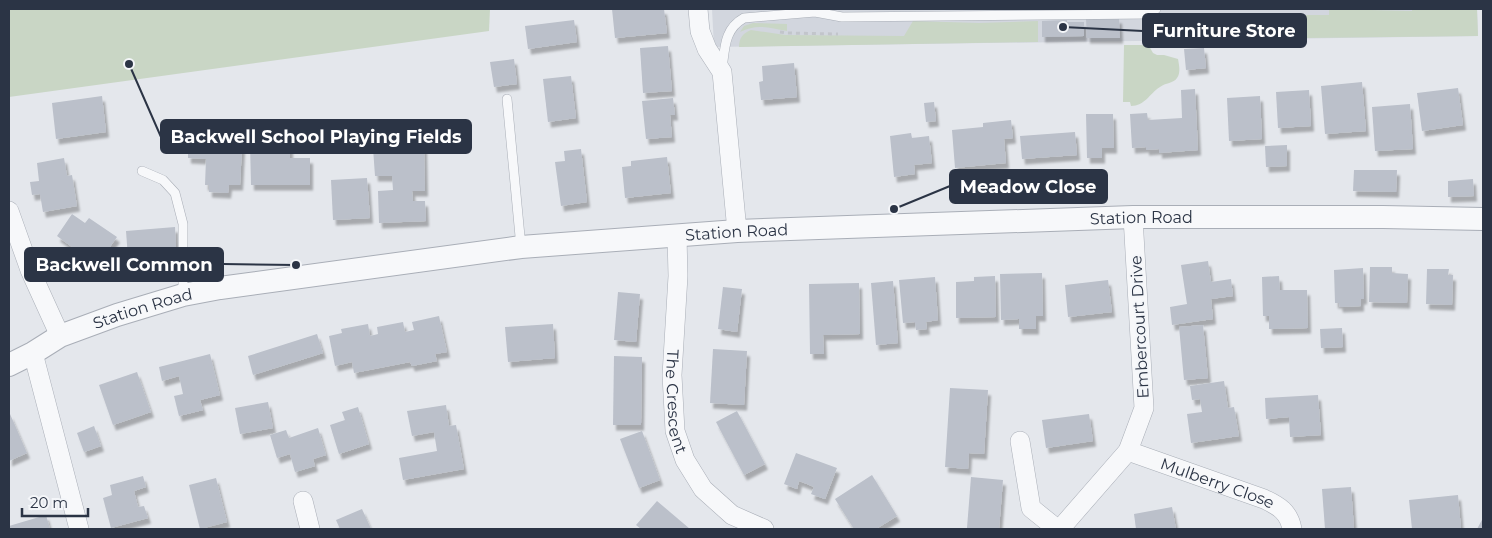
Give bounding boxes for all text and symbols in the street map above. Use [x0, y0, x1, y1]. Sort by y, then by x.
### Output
callout: Furniture Store [1143, 14, 1306, 47]
text: Furniture Store [1152, 20, 1296, 42]
callout: Backwell School Playing Fields [161, 120, 471, 153]
text: Backwell School Playing Fields [171, 126, 462, 148]
callout: Meadow Close [950, 170, 1107, 203]
text: Meadow Close [960, 176, 1096, 198]
street label: Station Road [1089, 208, 1193, 229]
street label: Station Road [684, 220, 788, 245]
callout: Backwell Common [25, 248, 223, 281]
text: Backwell Common [35, 254, 213, 276]
street label: Embercourt Drive [1126, 255, 1153, 399]
street label: Station Road [90, 284, 194, 333]
street label: The Crescent [662, 349, 691, 457]
street label: Mulberry Close [1158, 454, 1278, 513]
scale bar [22, 486, 89, 518]
text: 20 m [30, 493, 68, 512]

